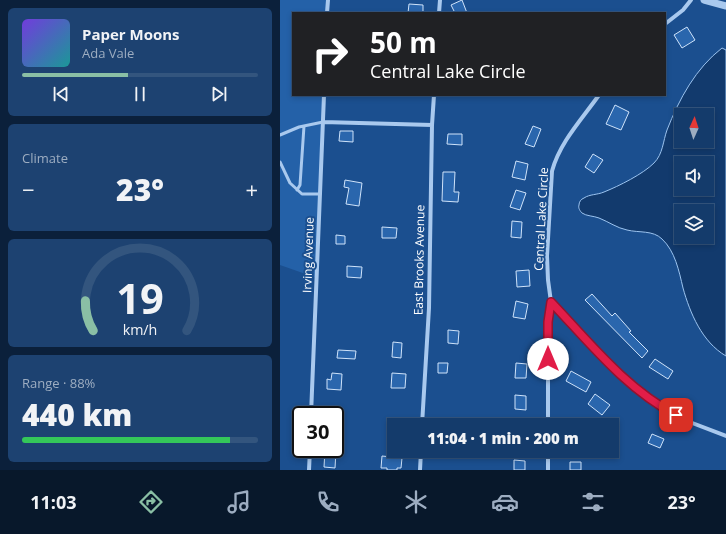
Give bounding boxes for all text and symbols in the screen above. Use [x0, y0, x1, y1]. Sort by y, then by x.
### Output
text: 50 m [370, 23, 437, 61]
text: Paper Moons [82, 24, 180, 44]
icon: right [304, 28, 356, 80]
text: Ada Vale [82, 44, 134, 62]
text: Central Lake Circle [370, 59, 526, 83]
icon: previous [50, 83, 72, 105]
icon: pause [129, 83, 151, 105]
icon: next [208, 83, 230, 105]
north arrow [674, 108, 714, 148]
map controls [674, 108, 714, 244]
text: Climate [22, 149, 68, 167]
button: sound [674, 156, 714, 196]
street label: Central Lake Circle [530, 166, 552, 271]
text: 23° [116, 169, 164, 210]
text: − [22, 174, 35, 204]
text: + [245, 174, 258, 204]
street label: East Brooks Avenue [410, 204, 428, 315]
button: layers [674, 204, 714, 244]
street label: Irving Avenue [298, 216, 318, 293]
text: 19 [116, 270, 164, 326]
text: km/h [123, 319, 157, 338]
position arrow [527, 338, 569, 380]
text: Range · 88% [22, 374, 95, 392]
text: 440 km [22, 394, 132, 435]
pin [659, 398, 693, 432]
icon: arrive [665, 404, 687, 426]
speed limit sign: 30 [292, 406, 344, 458]
text: 11:04 · 1 min · 200 m [427, 428, 579, 448]
icon: directions [137, 488, 165, 516]
icon: music [225, 488, 253, 516]
icon: phone [314, 488, 342, 516]
icon: climate [402, 488, 430, 516]
icon: car [491, 488, 519, 516]
icon: filters [579, 488, 607, 516]
text: 11:03 [30, 490, 77, 514]
text: 23° [667, 490, 696, 514]

